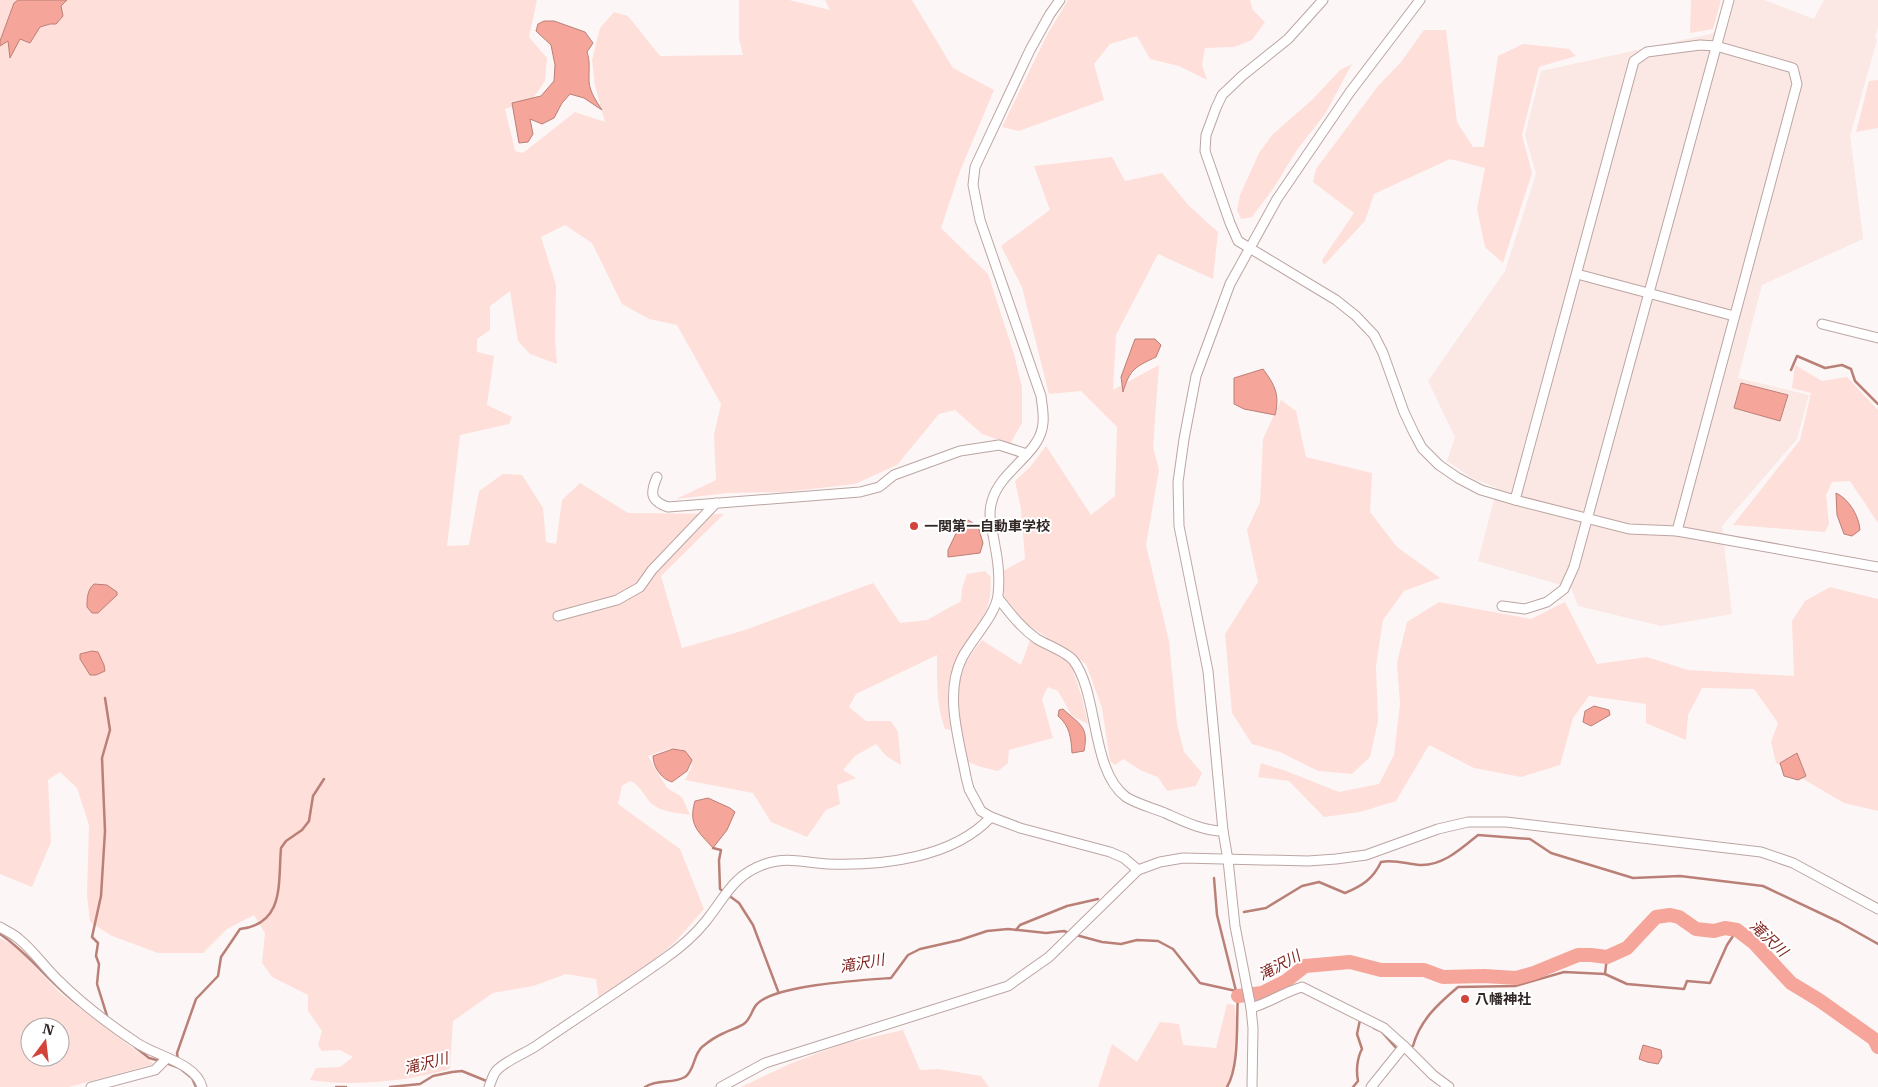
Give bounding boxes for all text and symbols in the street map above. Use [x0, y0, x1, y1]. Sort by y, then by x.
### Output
place label: 一関第一自動車学校 [924, 517, 1050, 535]
marker: 一関第一自動車学校 [908, 520, 920, 532]
water label: 滝沢川 [1746, 916, 1793, 962]
water label: 滝沢川 [1255, 945, 1305, 984]
water label: 滝沢川 [838, 949, 888, 976]
place label: 八幡神社 [1475, 990, 1531, 1008]
marker: 八幡神社 [1459, 993, 1471, 1005]
north arrow [20, 1017, 70, 1067]
text: N [41, 1019, 56, 1040]
water label: 滝沢川 [402, 1048, 452, 1078]

